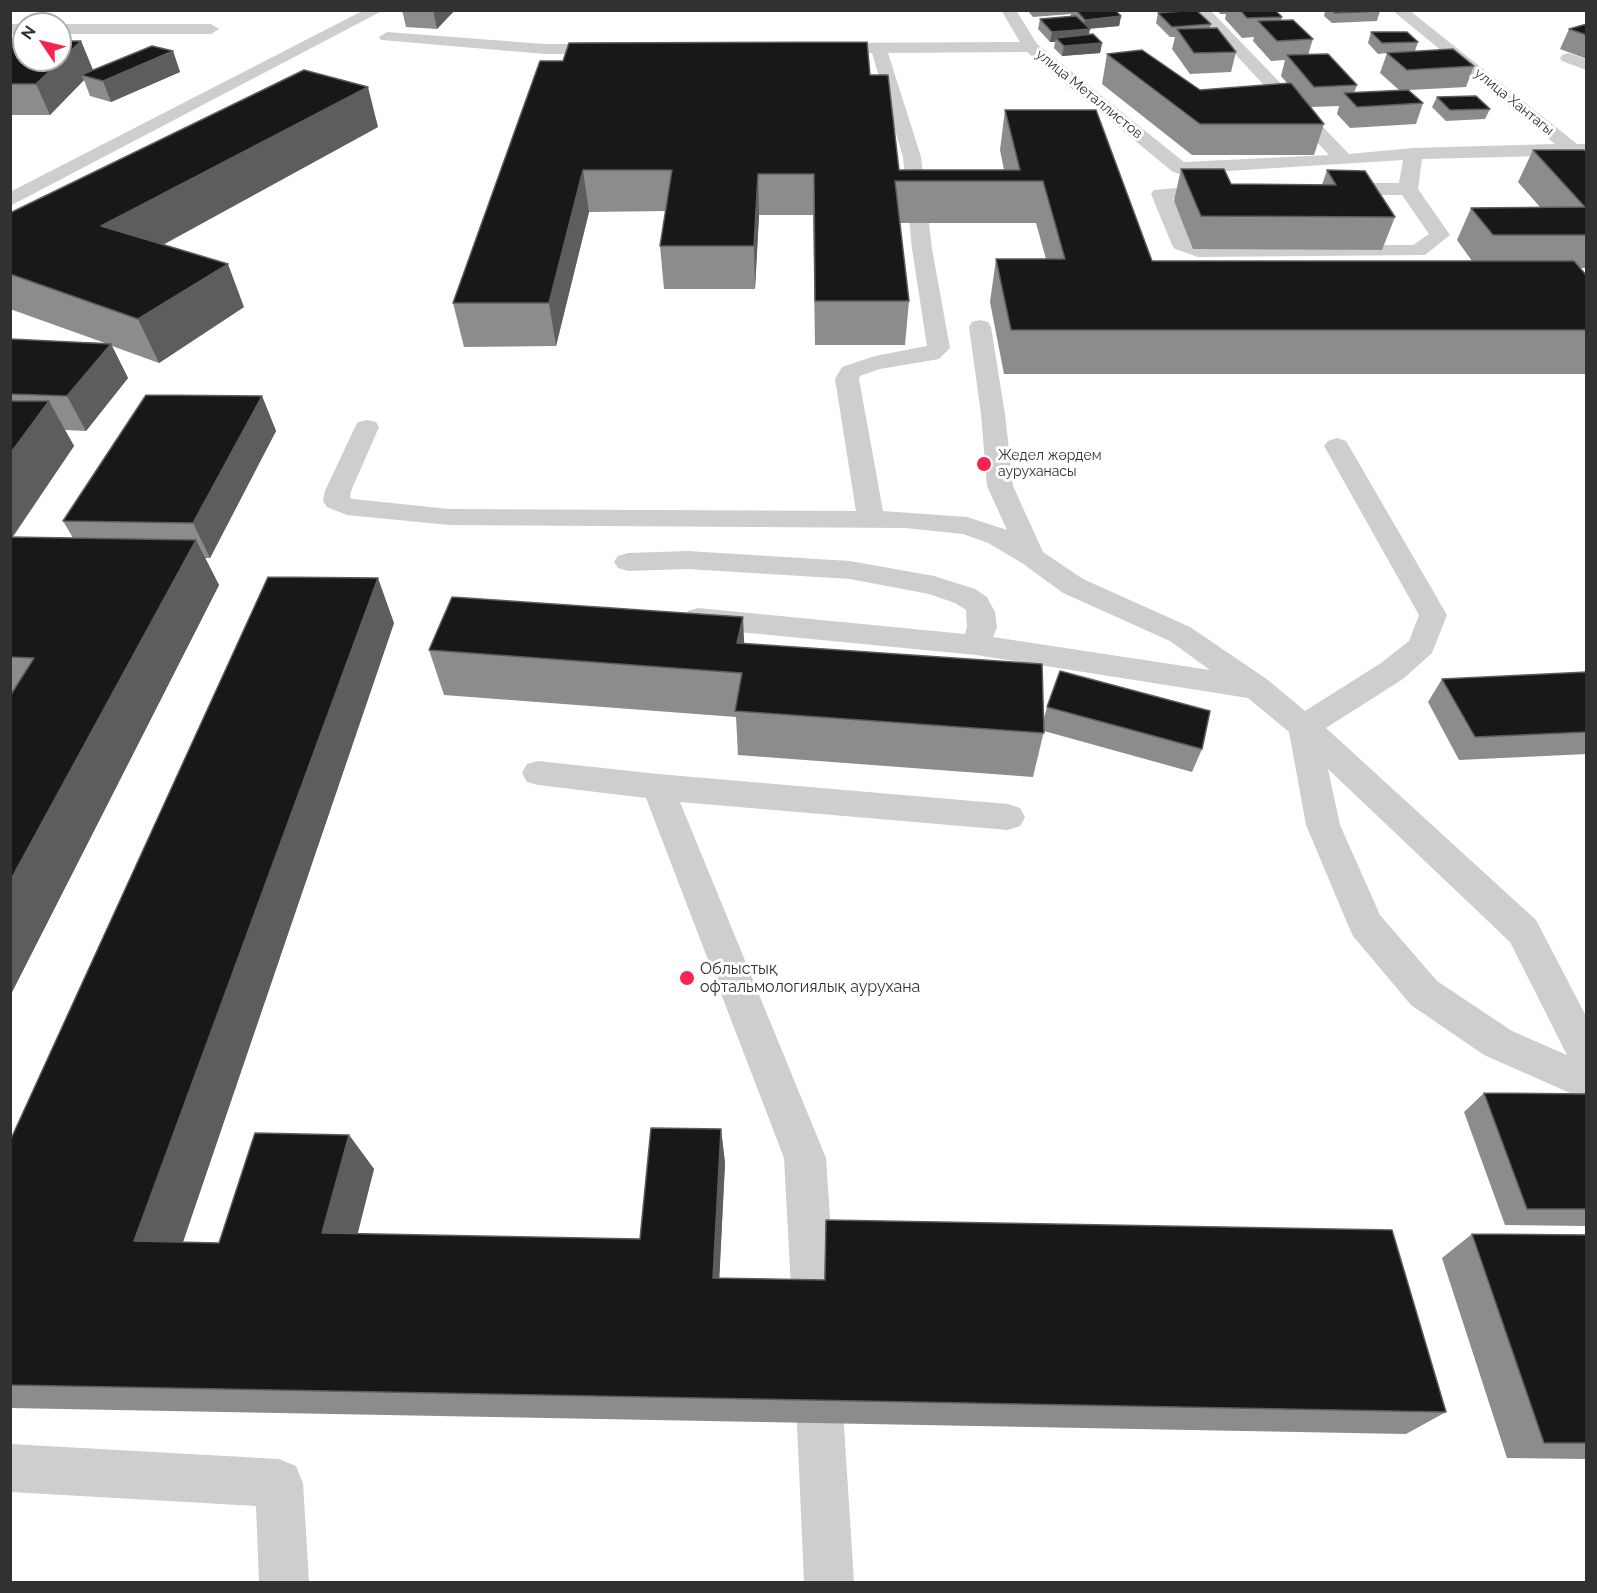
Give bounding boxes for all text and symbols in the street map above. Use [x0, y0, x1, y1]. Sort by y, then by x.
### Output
north arrow [12, 12, 72, 72]
text: N [17, 22, 40, 43]
street label: улица Металлистов [1032, 46, 1146, 142]
street label: улица Хантагы [1471, 65, 1557, 139]
place label: Жедел жәрдем ауруханасы [998, 448, 1102, 480]
marker: Жедел жәрдем ауруханасы [975, 455, 993, 473]
place label: Облыстық офтальмологиялық аурухана [700, 959, 920, 997]
marker: Облыстық офтальмологиялық аурухана [678, 969, 696, 987]

